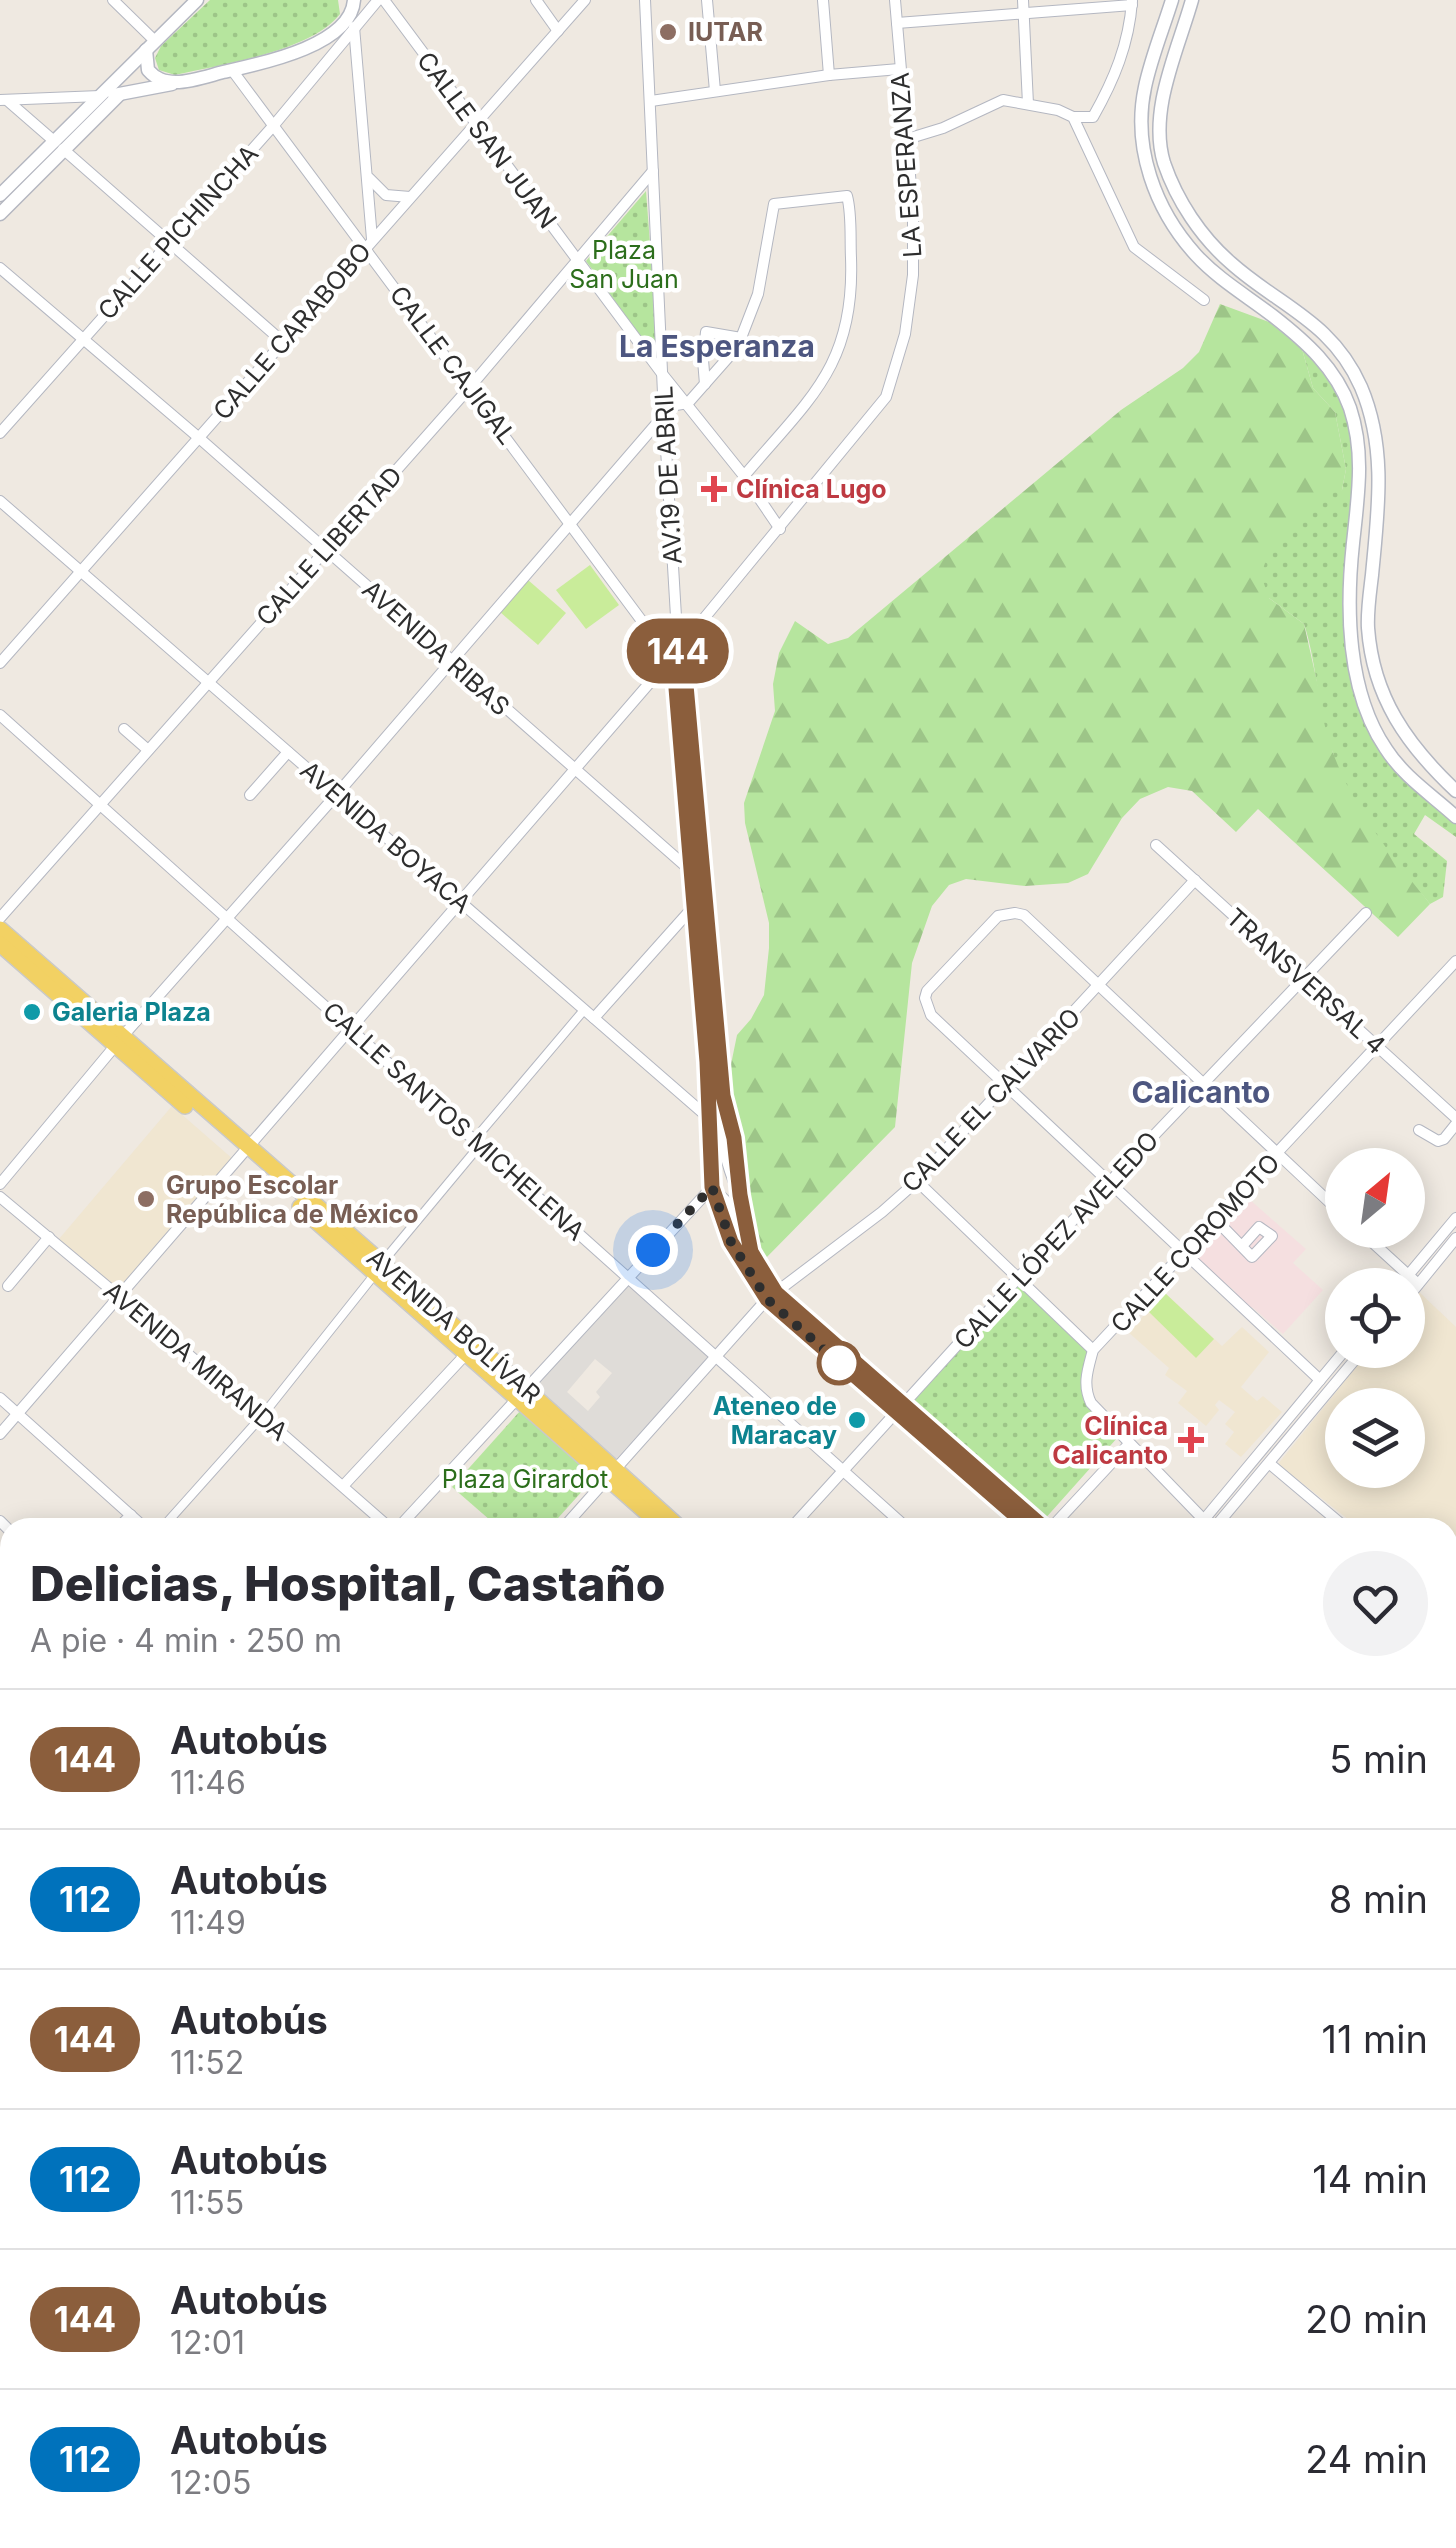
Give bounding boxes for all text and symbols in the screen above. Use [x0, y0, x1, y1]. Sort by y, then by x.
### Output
place label: IUTAR [688, 17, 763, 47]
marker: IUTAR [657, 21, 679, 43]
street label: CALLE SAN JUAN [411, 46, 563, 234]
street label: LA ESPERANZA [885, 71, 927, 259]
street label: CALLE PICHINCHA [92, 139, 264, 325]
park label: Plaza San Juan [569, 235, 679, 294]
street label: CALLE CARABOBO [207, 236, 377, 426]
street label: CALLE CAJIGAL [384, 280, 522, 450]
district label: La Esperanza [619, 328, 815, 364]
street label: AV.19 DE ABRIL [648, 385, 688, 565]
street label: CALLE LIBERTAD [250, 461, 408, 631]
place label: Clínica Lugo [736, 474, 887, 504]
marker: Clínica Lugo [701, 476, 727, 502]
street label: AVENIDA RIBAS [356, 574, 516, 722]
line badge: 144 [620, 618, 736, 684]
text: 144 [647, 630, 709, 672]
street label: AVENIDA BOYACA [295, 755, 477, 919]
street label: TRANSVERSAL 4 [1220, 902, 1392, 1060]
street label: CALLE SANTOS MICHELENA [317, 996, 591, 1246]
place label: Galeria Plaza [52, 997, 211, 1027]
marker: Galeria Plaza [21, 1001, 43, 1023]
street label: CALLE EL CALVARIO [896, 1002, 1086, 1198]
district label: Calicanto [1132, 1074, 1271, 1110]
street label: CALLE LÓPEZ AVELEDO [947, 1125, 1164, 1355]
street label: CALLE COROMOTO [1104, 1147, 1286, 1339]
north arrow [1325, 1148, 1425, 1248]
map controls [1325, 1148, 1425, 1488]
place label: Grupo Escolar República de México [166, 1170, 419, 1229]
marker: Grupo Escolar República de México [135, 1188, 157, 1210]
your location [628, 1225, 678, 1275]
street label: AVENIDA BOLÍVAR [361, 1242, 548, 1410]
button: locate [1325, 1268, 1425, 1368]
street label: AVENIDA MIRANDA [98, 1275, 294, 1447]
unlabelled marker [818, 1342, 860, 1384]
button: layers [1325, 1388, 1425, 1488]
place label: Ateneo de Maracay [713, 1391, 837, 1450]
marker: Ateneo de Maracay [846, 1409, 868, 1431]
place label: Clínica Calicanto [1052, 1411, 1168, 1470]
marker: Clínica Calicanto [1178, 1427, 1204, 1453]
park label: Plaza Girardot [442, 1464, 608, 1494]
button: heart [1323, 1551, 1428, 1656]
text: Delicias, Hospital, Castaño [30, 1554, 666, 1613]
text: A pie · 4 min · 250 m [30, 1621, 342, 1660]
text: Autobús [170, 1717, 328, 1763]
text: 5 min [1329, 1736, 1428, 1782]
text: 144 [54, 1738, 116, 1780]
text: 11:46 [170, 1763, 246, 1802]
text: Autobús [170, 1857, 328, 1903]
text: 8 min [1329, 1876, 1428, 1922]
text: 112 [59, 1878, 111, 1920]
text: 11:49 [170, 1903, 246, 1942]
text: Autobús [170, 1997, 328, 2043]
text: 11 min [1321, 2016, 1428, 2062]
text: 144 [54, 2018, 116, 2060]
text: 11:52 [170, 2043, 244, 2082]
text: Autobús [170, 2137, 328, 2183]
text: 14 min [1312, 2156, 1428, 2202]
text: 112 [59, 2158, 111, 2200]
text: 11:55 [170, 2183, 244, 2222]
text: Autobús [170, 2277, 328, 2323]
text: 20 min [1305, 2296, 1428, 2342]
text: 144 [54, 2298, 116, 2340]
text: 12:01 [170, 2323, 245, 2362]
text: Autobús [170, 2417, 328, 2463]
text: 24 min [1305, 2436, 1428, 2482]
text: 112 [59, 2438, 111, 2480]
text: 12:05 [170, 2463, 251, 2502]

